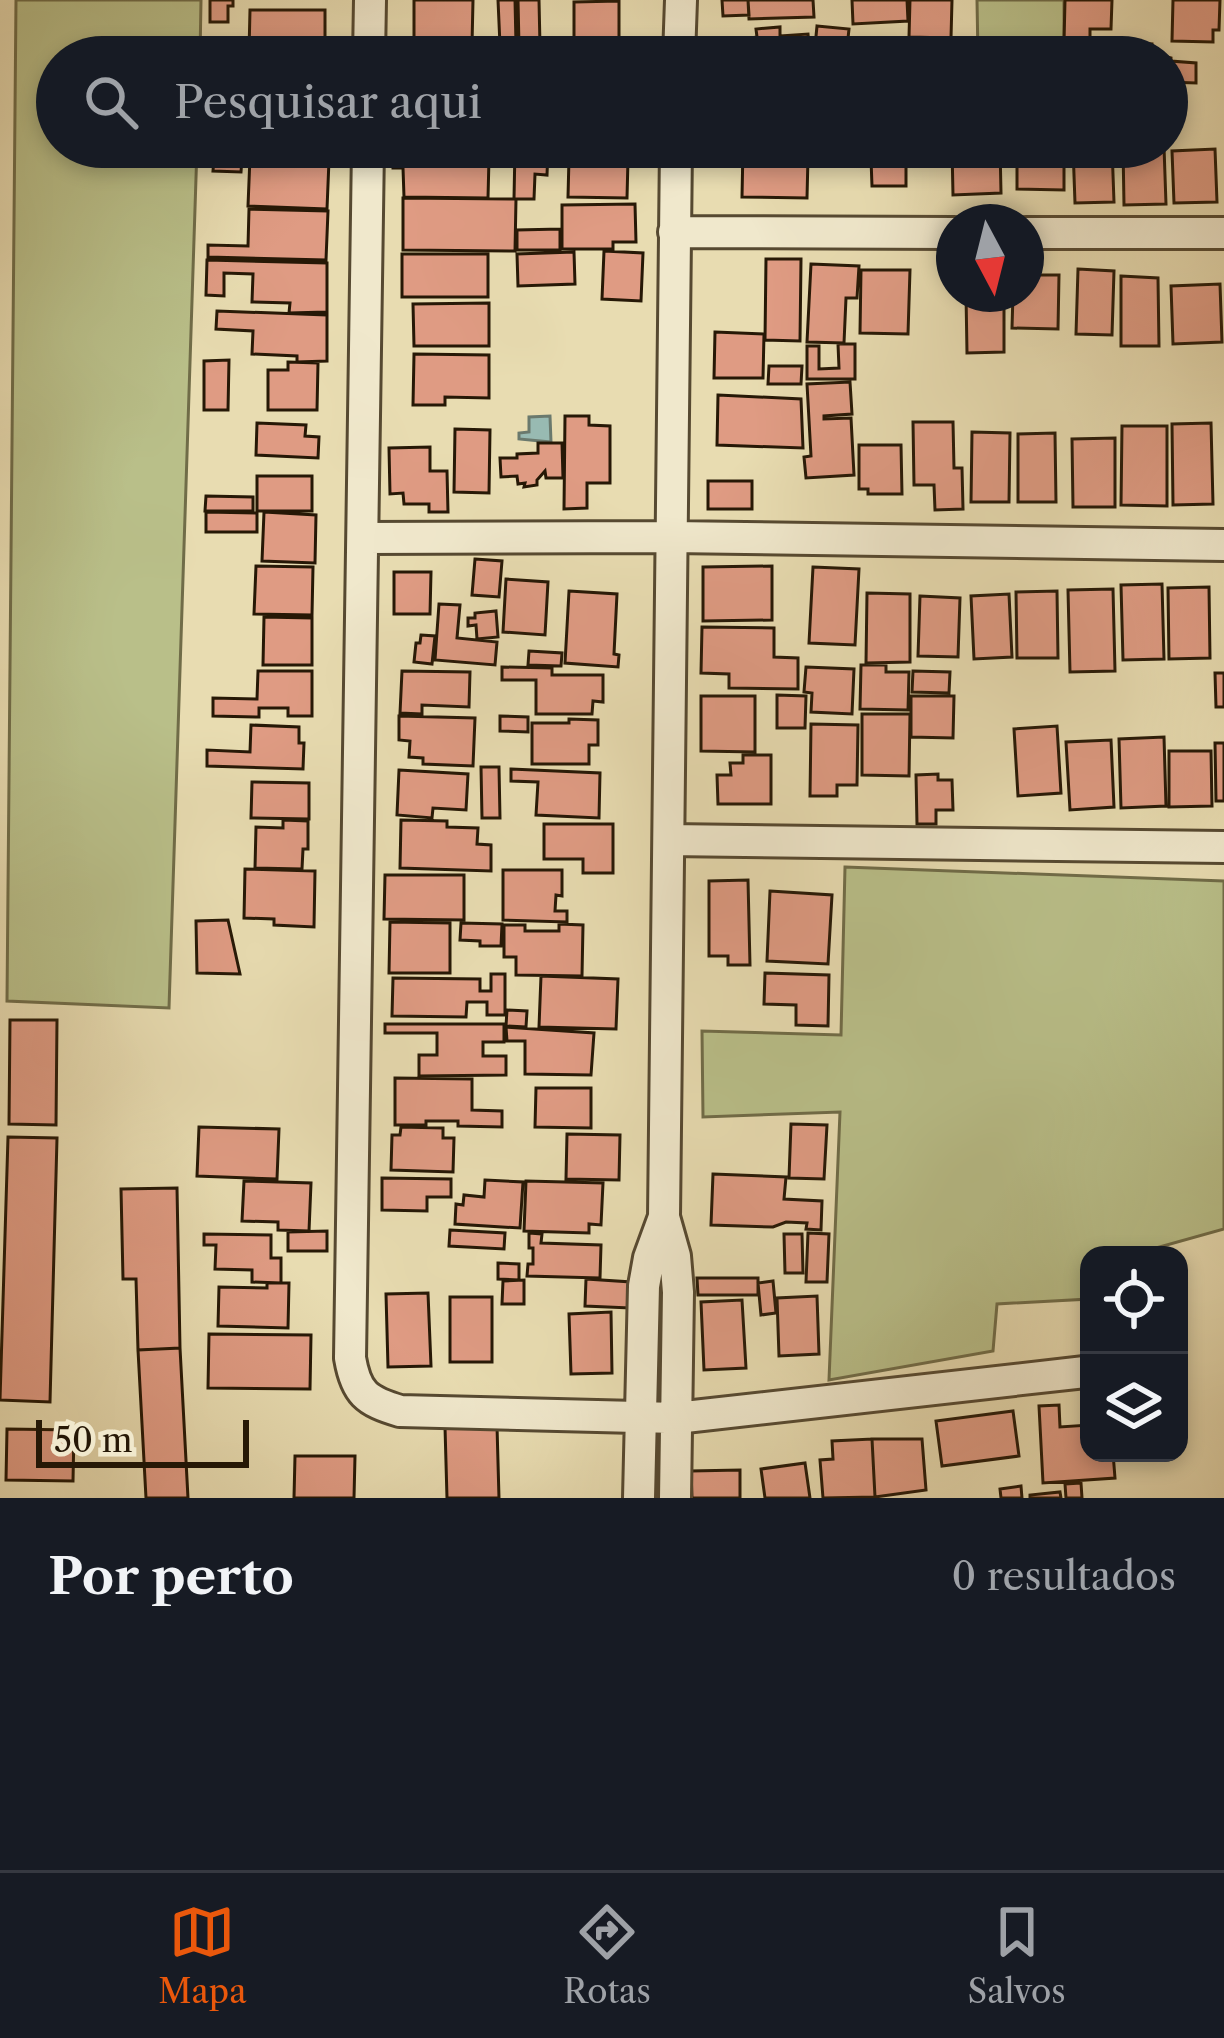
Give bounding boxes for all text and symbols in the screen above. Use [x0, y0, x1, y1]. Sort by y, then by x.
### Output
search box [36, 36, 1188, 168]
icon: search [78, 69, 144, 135]
text: Pesquisar aqui [174, 74, 482, 130]
north arrow [936, 204, 1044, 312]
map controls [1080, 1246, 1188, 1462]
button: locate [1080, 1246, 1188, 1354]
button: layers [1080, 1354, 1188, 1462]
scale bar [36, 1414, 249, 1467]
text: 50 m [54, 1420, 132, 1461]
text: Por perto [48, 1545, 294, 1607]
text: 0 resultados [952, 1552, 1176, 1600]
tab: Mapa [158, 1899, 247, 2012]
tab: Rotas [563, 1899, 651, 2012]
tab: Salvos [968, 1899, 1066, 2012]

